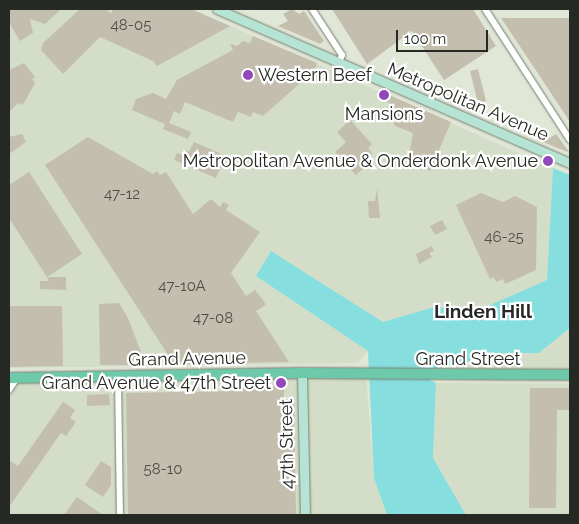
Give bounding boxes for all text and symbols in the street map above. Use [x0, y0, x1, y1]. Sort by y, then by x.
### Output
house number: 48-05 [111, 17, 151, 35]
scale bar [399, 20, 492, 52]
text: 100 m [404, 30, 446, 48]
street label: Metropolitan Avenue [384, 58, 552, 146]
place label: Western Beef [258, 64, 372, 86]
marker: Western Beef [242, 69, 254, 81]
marker: Mansions [378, 89, 390, 101]
place label: Mansions [345, 103, 423, 125]
place label: Metropolitan Avenue & Onderdonk Avenue [182, 150, 538, 172]
marker: Metropolitan Avenue & Onderdonk Avenue [542, 155, 554, 167]
house number: 47-12 [104, 186, 140, 204]
house number: 46-25 [484, 229, 524, 247]
house number: 47-10A [158, 278, 206, 296]
district label: Linden Hill [434, 301, 532, 323]
house number: 47-08 [193, 310, 233, 328]
street label: Grand Avenue [128, 347, 246, 371]
street label: Grand Street [415, 348, 521, 370]
place label: Grand Avenue & 47th Street [41, 372, 271, 394]
marker: Grand Avenue & 47th Street [275, 377, 287, 389]
street label: 47th Street [275, 399, 299, 489]
house number: 58-10 [144, 461, 182, 479]

